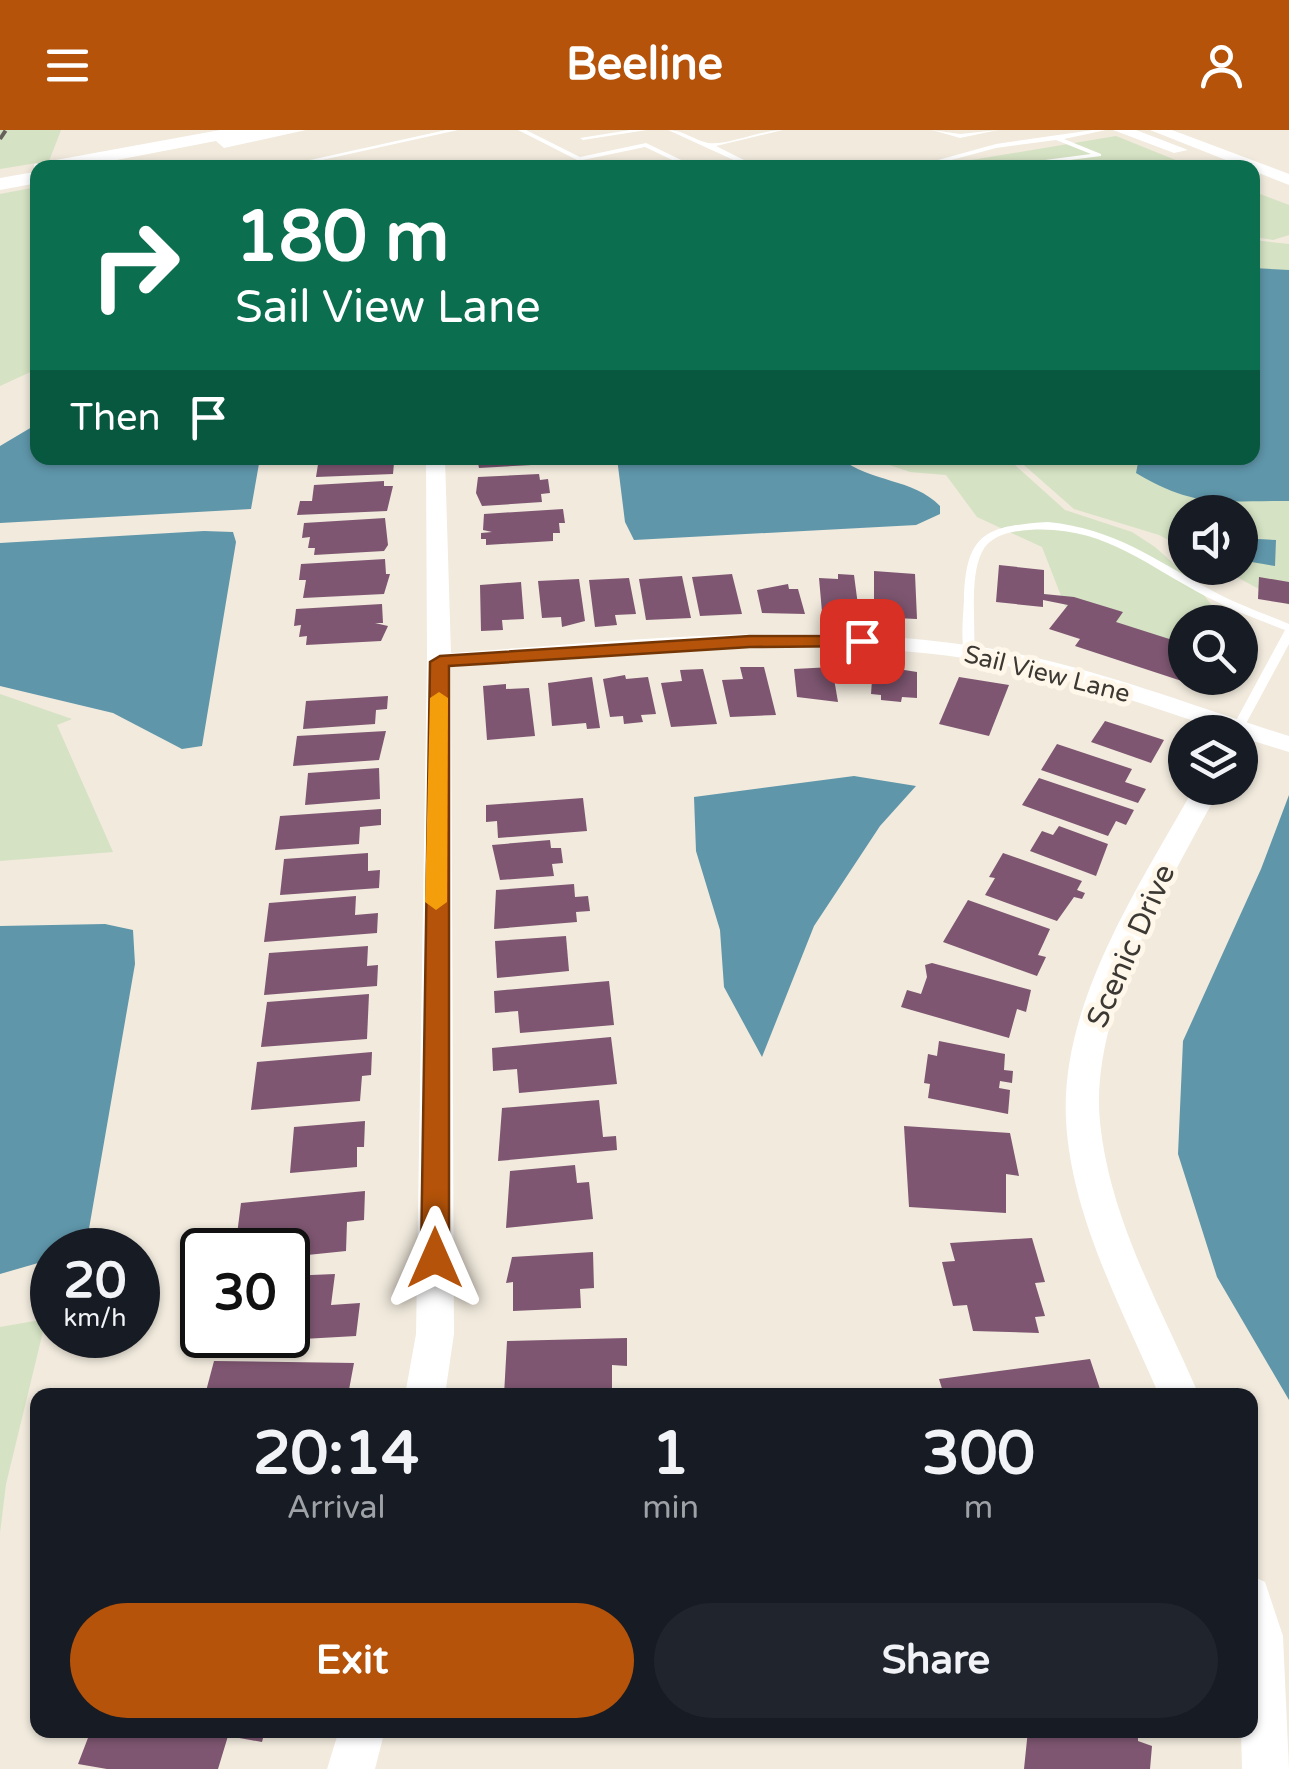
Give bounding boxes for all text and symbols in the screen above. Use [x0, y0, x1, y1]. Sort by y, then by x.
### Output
icon: menu [40, 38, 95, 93]
text: Beeline [566, 38, 723, 92]
icon: person [1194, 38, 1249, 93]
text: 180 m [235, 196, 449, 280]
icon: right [70, 200, 200, 330]
text: Sail View Lane [235, 281, 541, 335]
icon: arrive [181, 390, 236, 445]
text: Then [70, 395, 161, 441]
map controls [1168, 495, 1258, 805]
button: sound [1168, 495, 1258, 585]
pin [820, 599, 905, 684]
button: search [1168, 605, 1258, 695]
icon: arrive [835, 614, 890, 669]
street label: Sail View Lane [961, 639, 1133, 709]
button: layers [1168, 715, 1258, 805]
street label: Scenic Drive [1079, 859, 1183, 1033]
position arrow [383, 1206, 487, 1310]
speed limit sign: 30 [180, 1228, 310, 1358]
text: 20 [64, 1251, 126, 1311]
text: km/h [64, 1303, 126, 1333]
text: 20:14 [253, 1418, 419, 1490]
text: 1 [652, 1418, 689, 1490]
text: 300 [922, 1418, 1035, 1490]
text: Arrival [287, 1489, 386, 1527]
text: min [642, 1489, 699, 1527]
text: m [964, 1489, 993, 1527]
button: Exit [70, 1603, 634, 1718]
button: Share [654, 1603, 1218, 1718]

